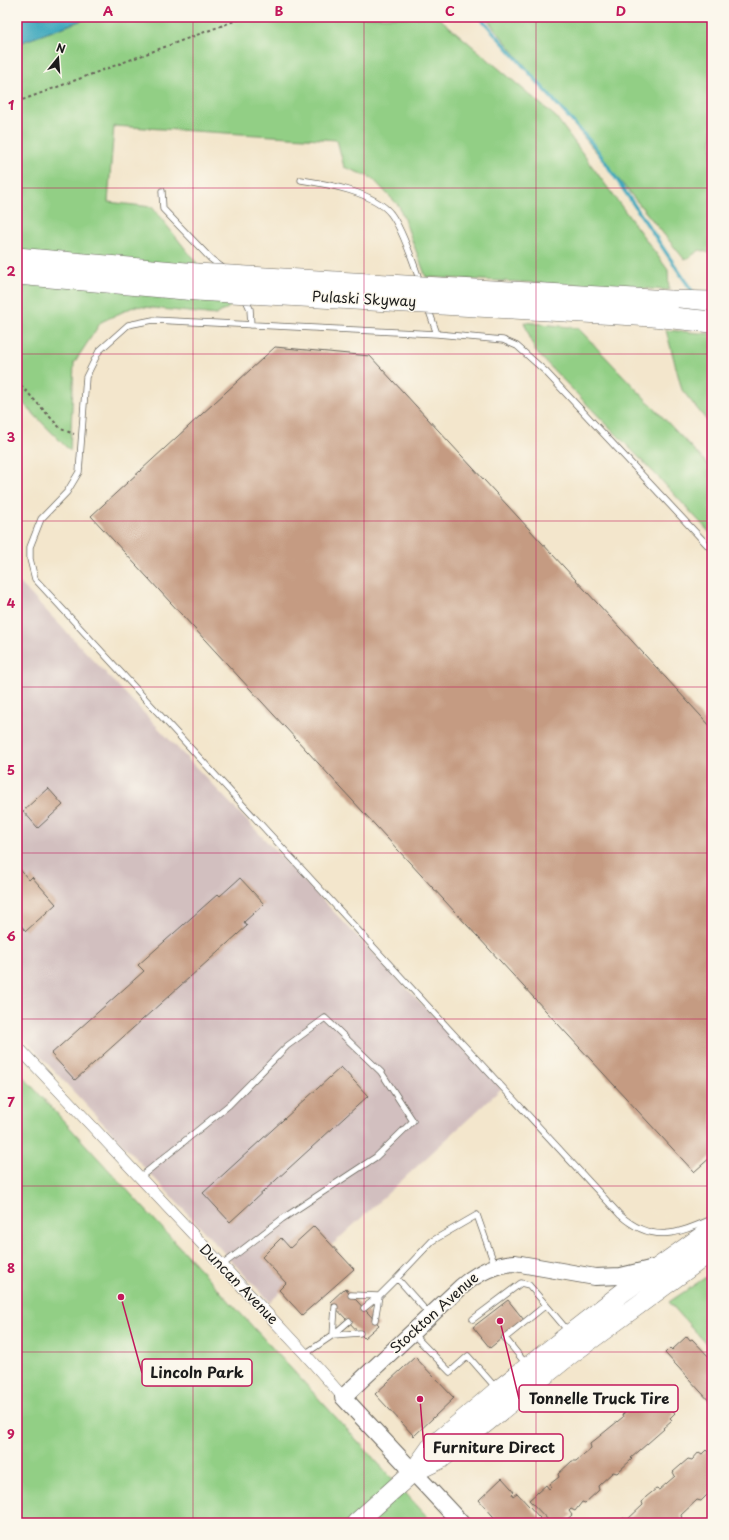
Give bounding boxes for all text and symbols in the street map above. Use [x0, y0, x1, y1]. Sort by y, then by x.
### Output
text: A [103, 1, 113, 20]
text: B [275, 1, 284, 20]
text: C [445, 1, 455, 20]
text: D [616, 1, 626, 20]
north arrow [38, 38, 78, 78]
text: N [54, 39, 68, 57]
text: 1 [8, 95, 14, 114]
text: 2 [6, 261, 16, 280]
street label: Pulaski Skyway [311, 285, 417, 312]
text: 3 [7, 427, 16, 446]
text: 4 [7, 593, 16, 612]
text: 5 [7, 760, 15, 779]
text: 6 [6, 926, 16, 945]
text: 7 [7, 1092, 15, 1111]
street label: Duncan Avenue [195, 1239, 284, 1329]
text: 8 [7, 1258, 15, 1277]
street label: Stockton Avenue [385, 1267, 483, 1358]
callout: Lincoln Park [142, 1359, 252, 1386]
text: Lincoln Park [150, 1360, 244, 1383]
callout: Tonnelle Truck Tire [519, 1385, 678, 1412]
text: Tonnelle Truck Tire [529, 1386, 669, 1409]
text: 9 [7, 1424, 15, 1443]
callout: Furniture Direct [424, 1434, 563, 1461]
text: Furniture Direct [433, 1435, 555, 1458]

